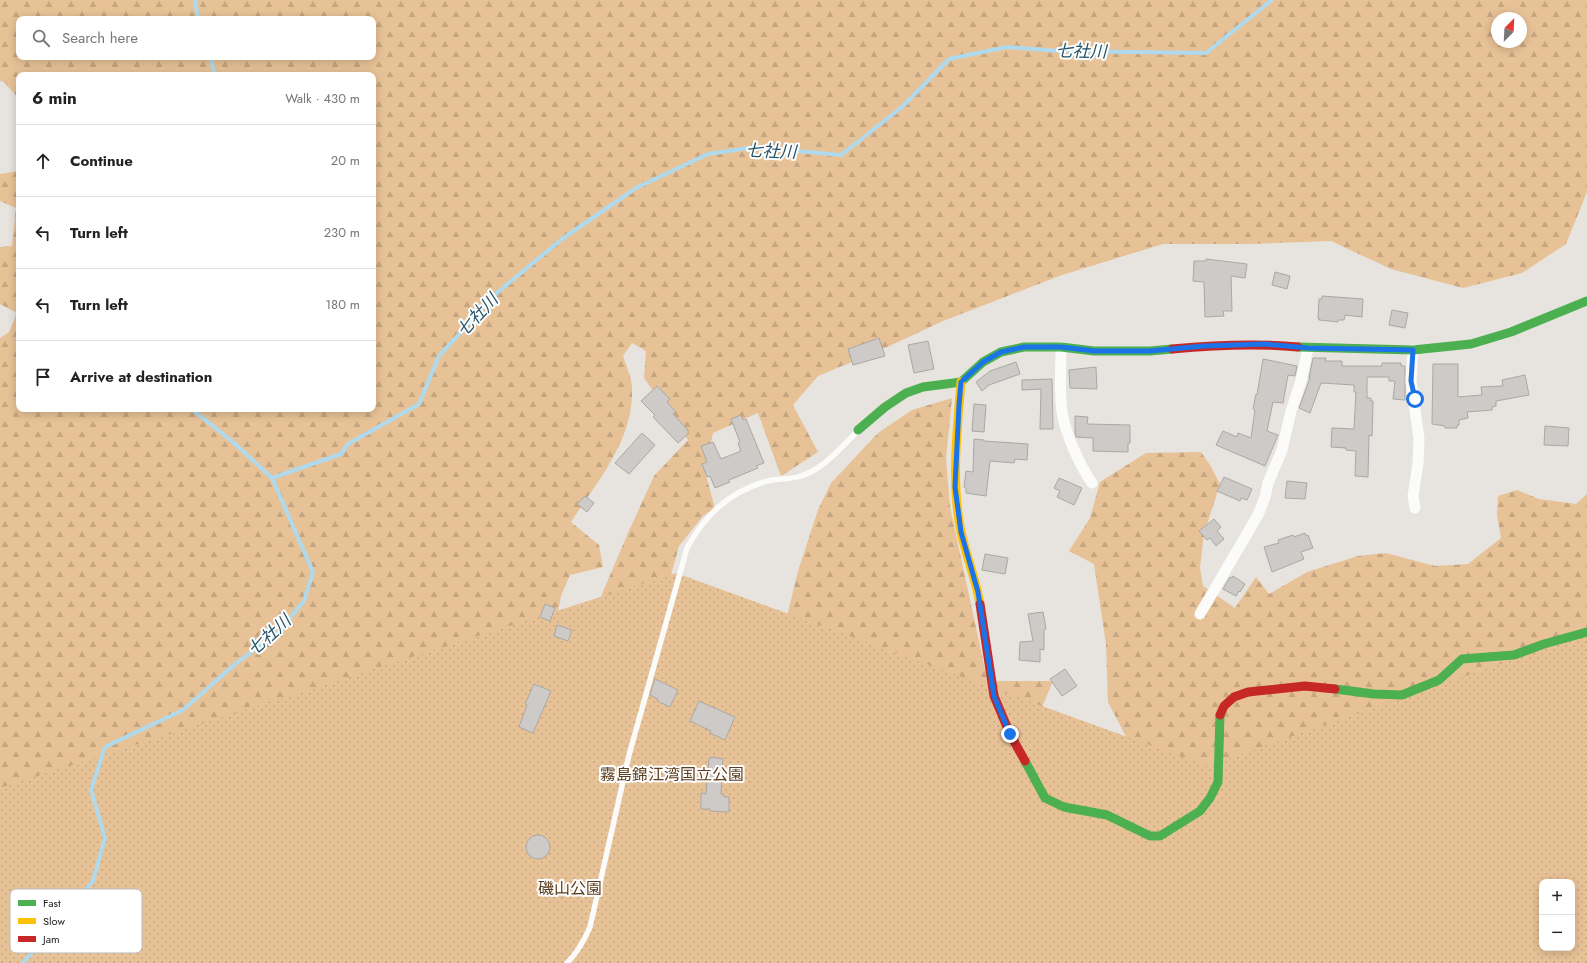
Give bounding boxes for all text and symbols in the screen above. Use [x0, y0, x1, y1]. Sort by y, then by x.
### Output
north arrow [1491, 12, 1527, 48]
search box [16, 16, 376, 60]
icon: search [30, 27, 52, 49]
text: Search here [62, 27, 138, 49]
water label: 七社川 [1055, 39, 1109, 63]
text: 6 min [32, 86, 77, 110]
text: Walk · 430 m [285, 89, 360, 108]
water label: 七社川 [745, 138, 799, 164]
icon: ahead [32, 150, 54, 172]
text: Continue [70, 150, 133, 172]
text: 20 m [331, 151, 360, 170]
icon: left [32, 222, 54, 244]
text: Turn left [70, 222, 128, 244]
text: 230 m [324, 223, 360, 242]
water label: 七社川 [451, 287, 505, 342]
icon: left [32, 294, 54, 316]
text: Turn left [70, 294, 128, 316]
text: 180 m [325, 295, 360, 314]
icon: arrive [32, 366, 54, 388]
text: Arrive at destination [70, 366, 212, 388]
route start [1406, 390, 1424, 408]
water label: 七社川 [242, 608, 297, 661]
route end [1001, 725, 1019, 743]
park label: 霧島錦江湾国立公園 [600, 763, 744, 786]
park label: 磯山公園 [538, 877, 602, 900]
map controls [1539, 879, 1575, 951]
button: + [1539, 879, 1575, 915]
legend [10, 889, 142, 953]
text: Fast [43, 895, 61, 911]
text: Slow [43, 913, 65, 929]
button: − [1539, 915, 1575, 951]
text: Jam [41, 931, 60, 947]

